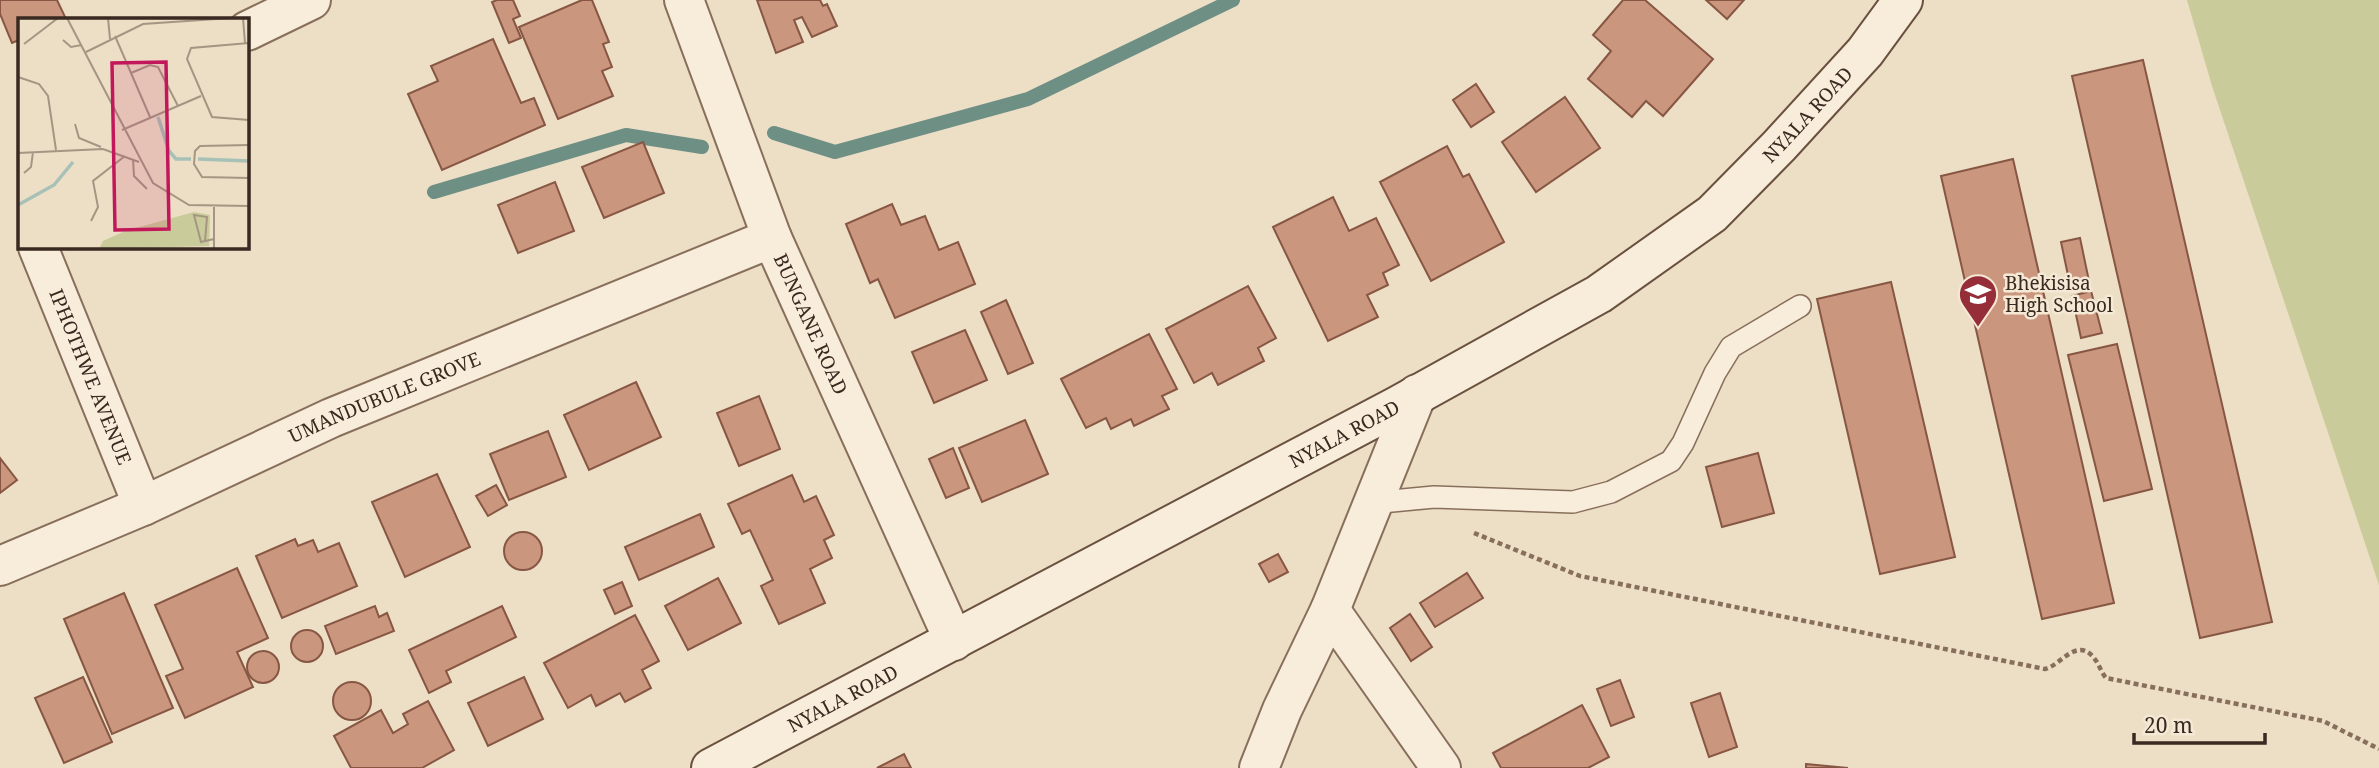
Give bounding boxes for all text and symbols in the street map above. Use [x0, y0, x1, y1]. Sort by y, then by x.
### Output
inset map [18, 18, 248, 248]
street label: NYALA ROAD [1757, 61, 1858, 168]
street label: BUNGANE ROAD [768, 249, 854, 398]
place label: Bhekisisa High School [2005, 270, 2113, 318]
school or university icon: Bhekisisa High School [1957, 273, 1999, 328]
street label: IPHOTHWE AVENUE [43, 285, 138, 469]
street label: UMANDUBULE GROVE [284, 345, 484, 449]
street label: NYALA ROAD [1284, 394, 1404, 474]
street label: NYALA ROAD [783, 659, 903, 738]
scale bar [2134, 702, 2265, 746]
text: 20 m [2144, 711, 2193, 739]

